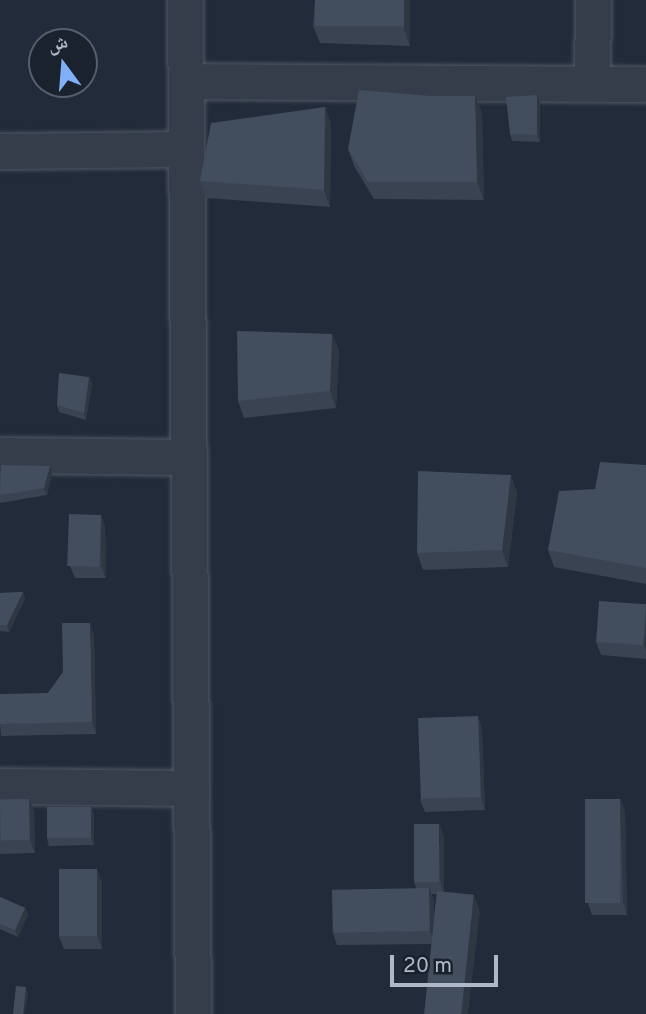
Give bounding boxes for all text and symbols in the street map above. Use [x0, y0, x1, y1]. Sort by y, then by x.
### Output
north arrow [28, 28, 98, 98]
text: ش [45, 30, 71, 59]
scale bar [394, 940, 503, 984]
text: 20 m [403, 953, 452, 980]

